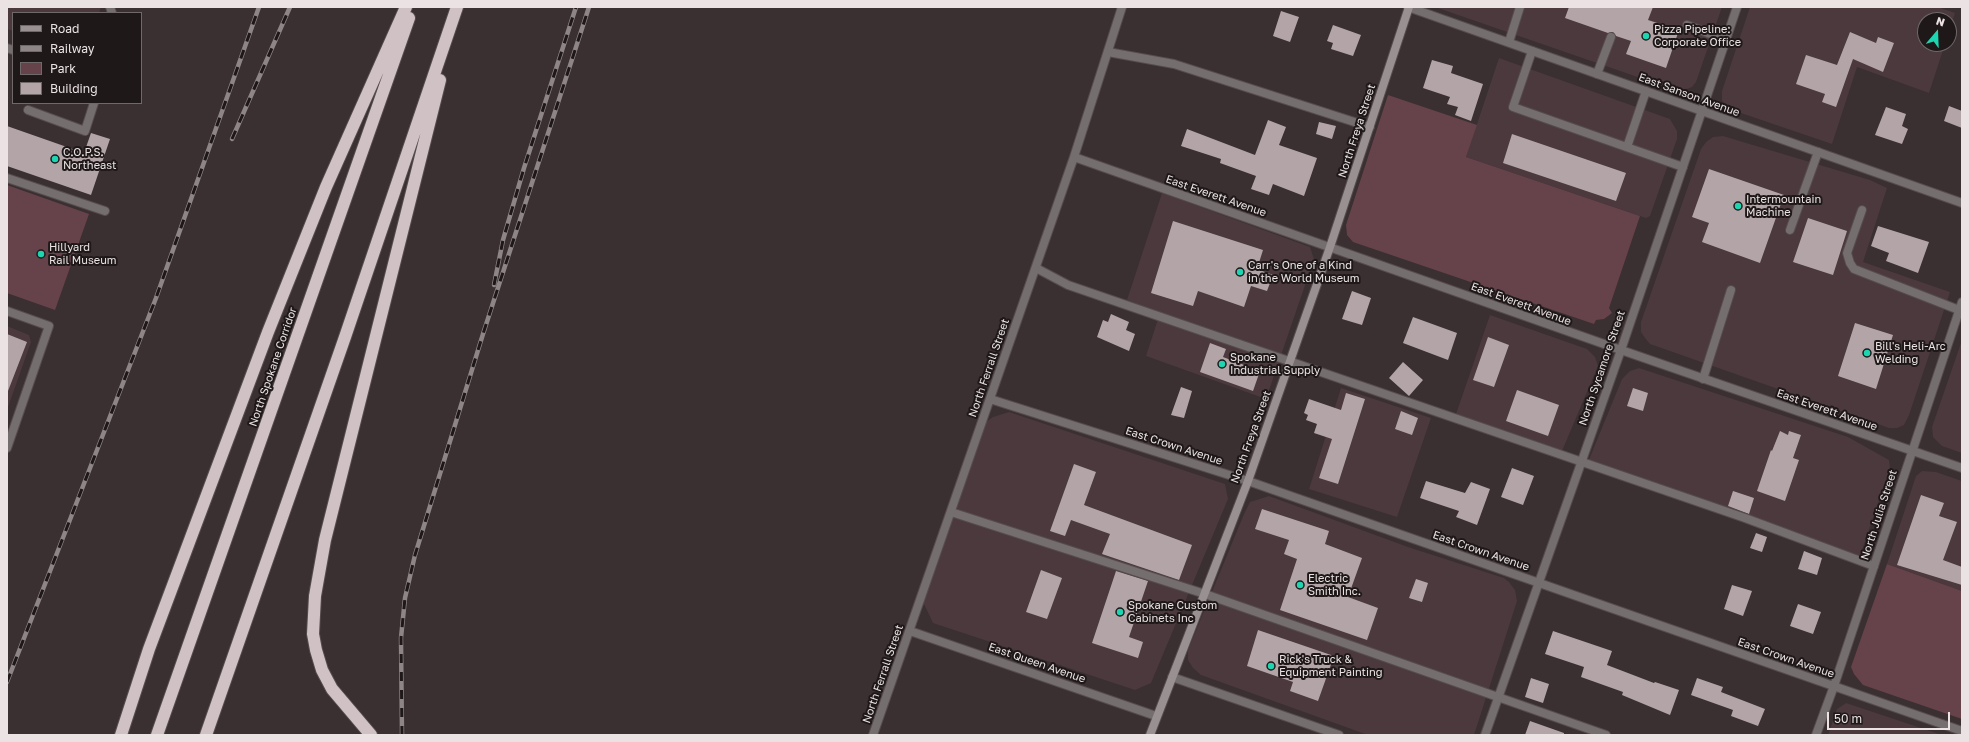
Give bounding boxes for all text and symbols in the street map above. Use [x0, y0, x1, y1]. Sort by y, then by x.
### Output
legend [12, 12, 142, 104]
north arrow [1917, 12, 1957, 52]
text: N [1935, 14, 1947, 29]
text: Road [50, 21, 79, 36]
place label: Pizza Pipeline: Corporate Office [1654, 23, 1741, 49]
marker: Pizza Pipeline: Corporate Office [1641, 31, 1651, 41]
text: Railway [50, 41, 95, 56]
text: Park [50, 61, 76, 76]
street label: East Sanson Avenue [1637, 71, 1741, 119]
text: Building [50, 81, 98, 96]
street label: North Freya Street [1336, 83, 1378, 179]
place label: C.O.P.S. Northeast [63, 146, 116, 172]
marker: C.O.P.S. Northeast [50, 154, 60, 164]
street label: East Everett Avenue [1164, 173, 1268, 219]
place label: Intermountain Machine [1746, 193, 1821, 219]
marker: Intermountain Machine [1733, 201, 1743, 211]
place label: Hillyard Rail Museum [49, 241, 117, 267]
marker: Hillyard Rail Museum [36, 249, 46, 259]
place label: Carr's One of a Kind in the World Museum [1248, 259, 1359, 285]
marker: Carr's One of a Kind in the World Museum [1235, 267, 1245, 277]
street label: East Everett Avenue [1469, 280, 1573, 328]
street label: North Spokane Corridor [246, 306, 300, 428]
street label: North Sycamore Street [1576, 309, 1628, 427]
street label: North Ferrall Street [966, 317, 1012, 419]
place label: Bill's Heli-Arc Welding [1875, 340, 1946, 366]
marker: Bill's Heli-Arc Welding [1862, 348, 1872, 358]
place label: Spokane Industrial Supply [1230, 351, 1320, 377]
marker: Spokane Industrial Supply [1217, 359, 1227, 369]
street label: East Everett Avenue [1775, 387, 1879, 433]
street label: North Freya Street [1228, 389, 1274, 485]
street label: East Crown Avenue [1124, 424, 1224, 468]
street label: North Julia Street [1858, 468, 1900, 562]
street label: East Crown Avenue [1431, 528, 1531, 574]
place label: Electric Smith Inc. [1308, 572, 1361, 598]
marker: Electric Smith Inc. [1295, 580, 1305, 590]
place label: Spokane Custom Cabinets Inc [1128, 599, 1217, 625]
marker: Spokane Custom Cabinets Inc [1115, 607, 1125, 617]
street label: North Ferrall Street [860, 623, 906, 725]
street label: East Crown Avenue [1736, 635, 1836, 681]
street label: East Queen Avenue [987, 640, 1087, 686]
place label: Rick's Truck & Equipment Painting [1279, 653, 1382, 679]
marker: Rick's Truck & Equipment Painting [1266, 661, 1276, 671]
scale bar [1829, 704, 1952, 730]
text: 50 m [1834, 711, 1862, 726]

